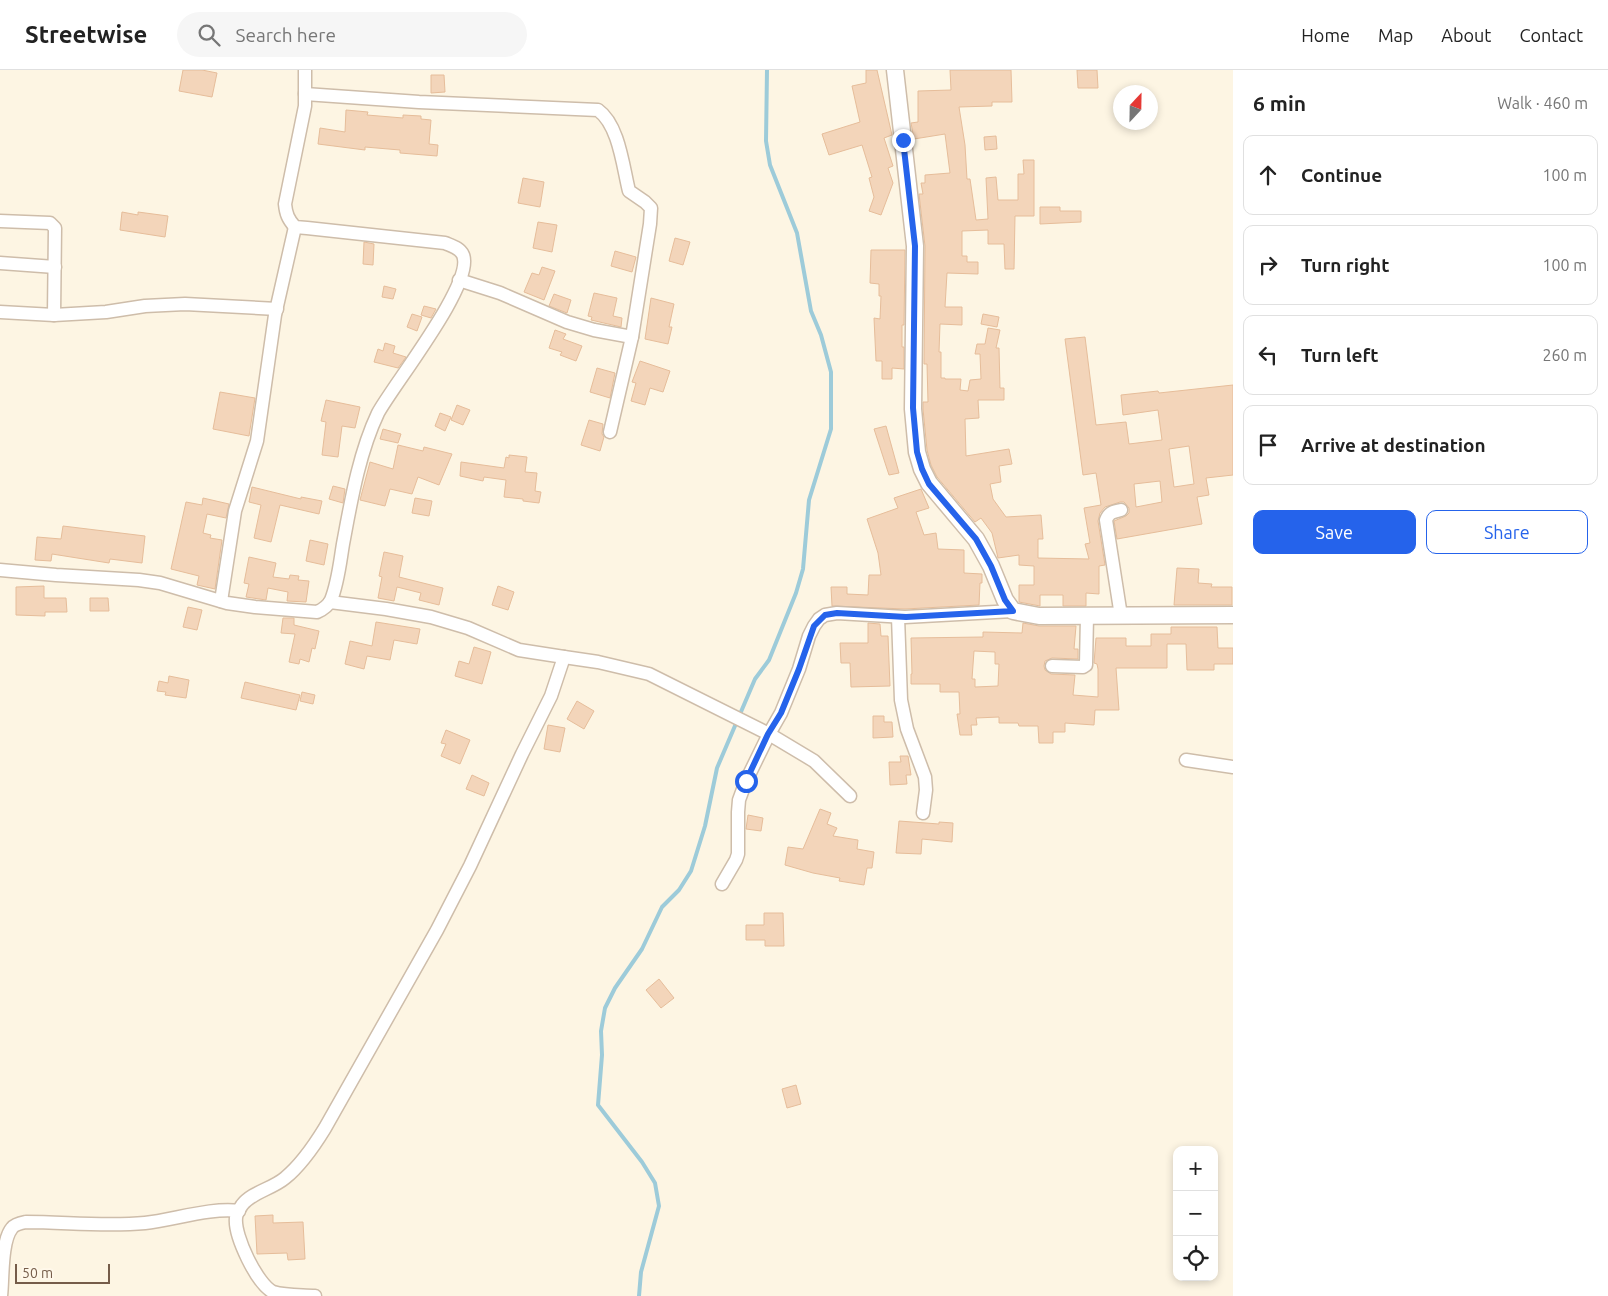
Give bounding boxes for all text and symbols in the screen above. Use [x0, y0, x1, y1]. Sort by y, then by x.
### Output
search box [177, 12, 527, 57]
text: Streetwise [25, 21, 147, 48]
icon: search [195, 21, 223, 49]
text: Search here [235, 24, 336, 46]
text: Home [1301, 25, 1350, 45]
text: Map [1378, 25, 1413, 45]
text: About [1441, 25, 1491, 45]
text: Contact [1519, 25, 1583, 45]
north arrow [1113, 85, 1158, 130]
text: 6 min [1253, 91, 1306, 115]
text: Walk · 460 m [1497, 94, 1588, 112]
route end [892, 129, 915, 152]
icon: ahead [1254, 161, 1282, 189]
text: Continue [1301, 164, 1382, 186]
text: 100 m [1542, 166, 1587, 184]
icon: right [1254, 251, 1282, 279]
text: Turn right [1301, 254, 1389, 276]
text: 100 m [1542, 256, 1587, 274]
icon: left [1254, 341, 1282, 369]
text: Turn left [1301, 344, 1379, 366]
text: 260 m [1542, 346, 1587, 364]
icon: arrive [1254, 431, 1282, 459]
text: Arrive at destination [1301, 434, 1486, 456]
button: Save [1253, 510, 1416, 554]
button: Share [1426, 510, 1588, 554]
route start [735, 770, 758, 793]
map controls [1173, 1146, 1218, 1281]
button: + [1173, 1146, 1218, 1191]
button: − [1173, 1191, 1218, 1236]
button: locate [1173, 1236, 1218, 1281]
scale bar [15, 1261, 110, 1284]
text: 50 m [22, 1265, 53, 1281]

